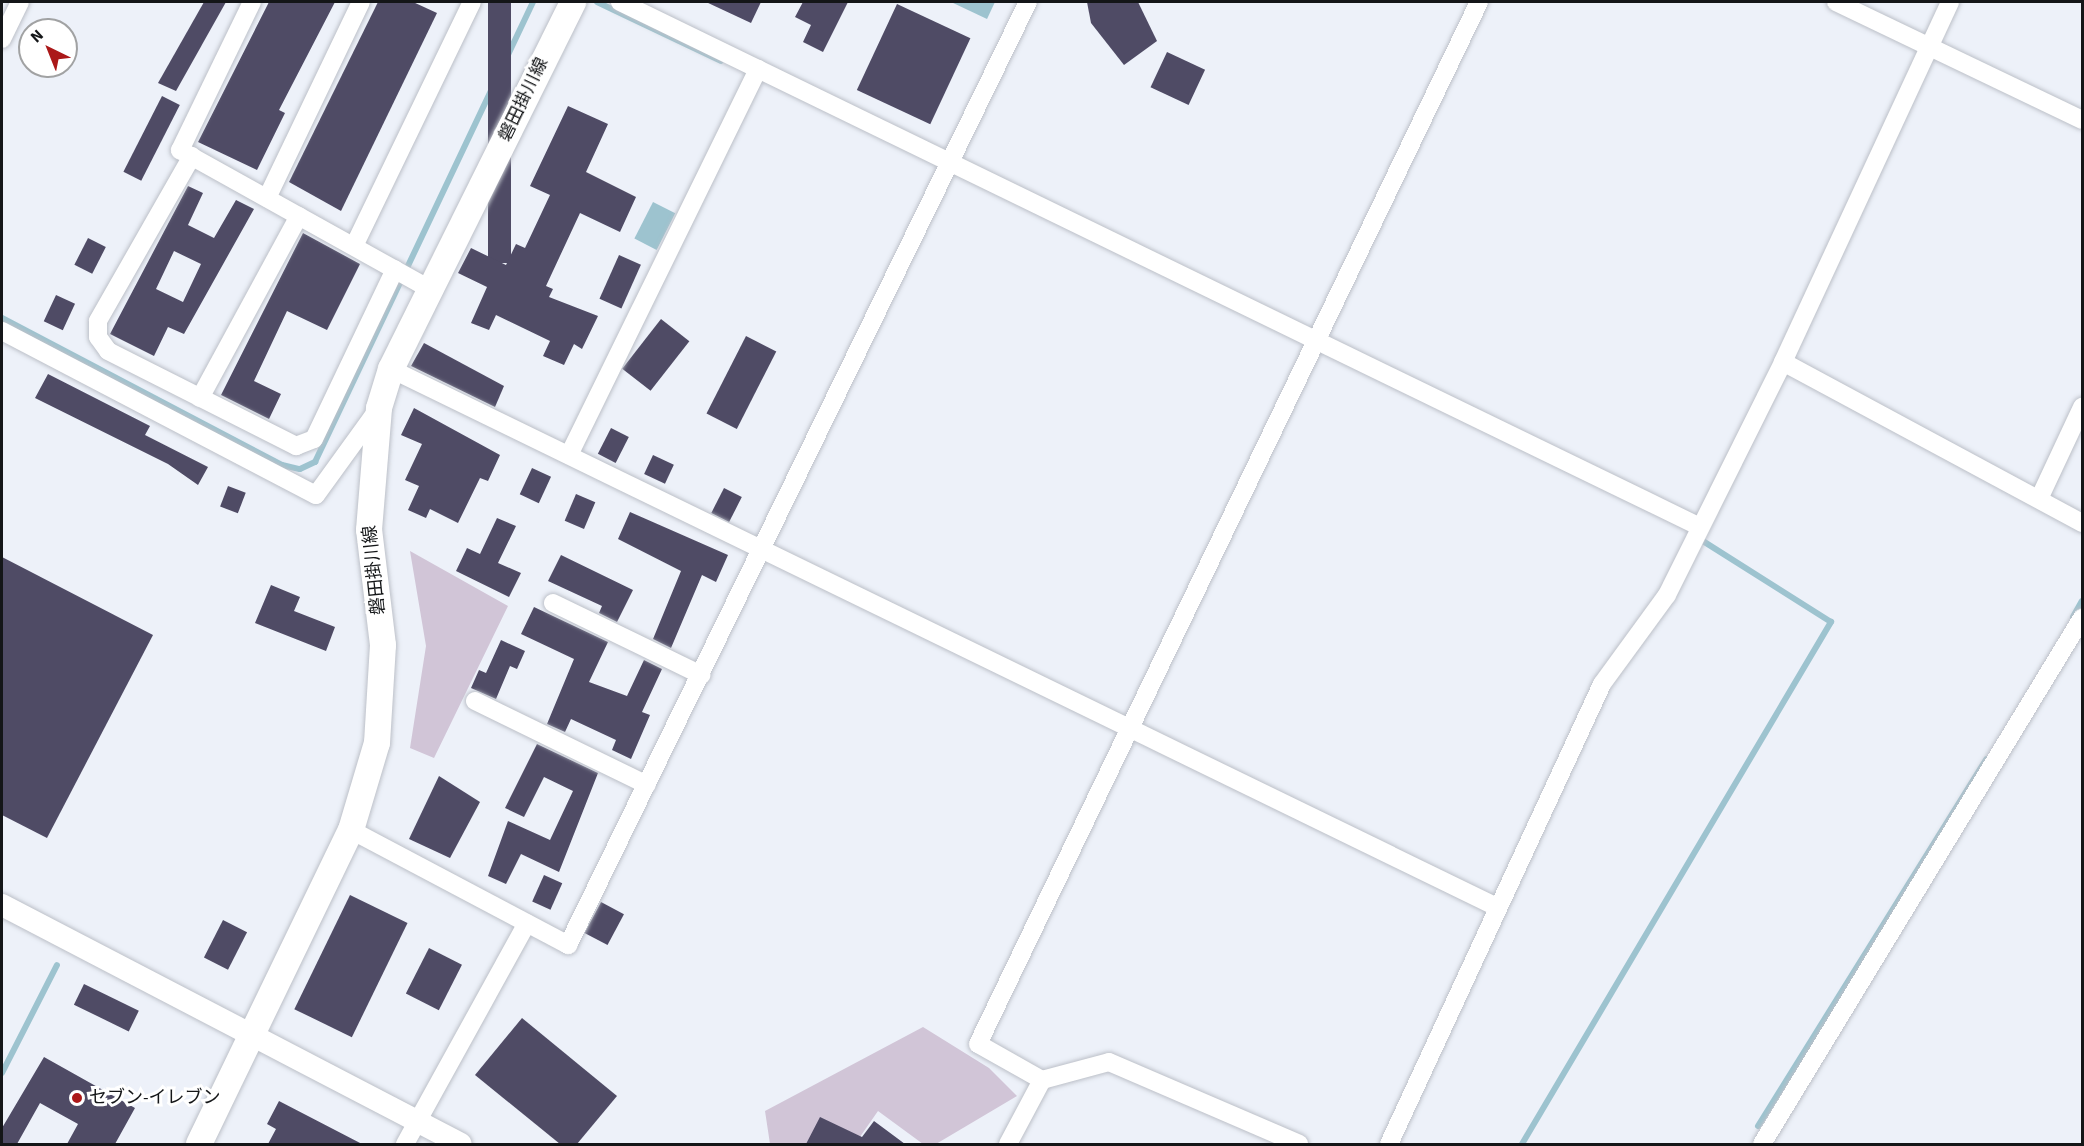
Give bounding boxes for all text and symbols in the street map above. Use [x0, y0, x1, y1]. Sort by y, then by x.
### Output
north arrow [18, 18, 78, 78]
text: N [26, 25, 48, 48]
street label: 磐田掛川線 [495, 55, 553, 145]
street label: 磐田掛川線 [360, 524, 390, 616]
place label: セブン-イレブン [89, 1087, 221, 1109]
marker: セブン-イレブン [70, 1091, 84, 1105]

